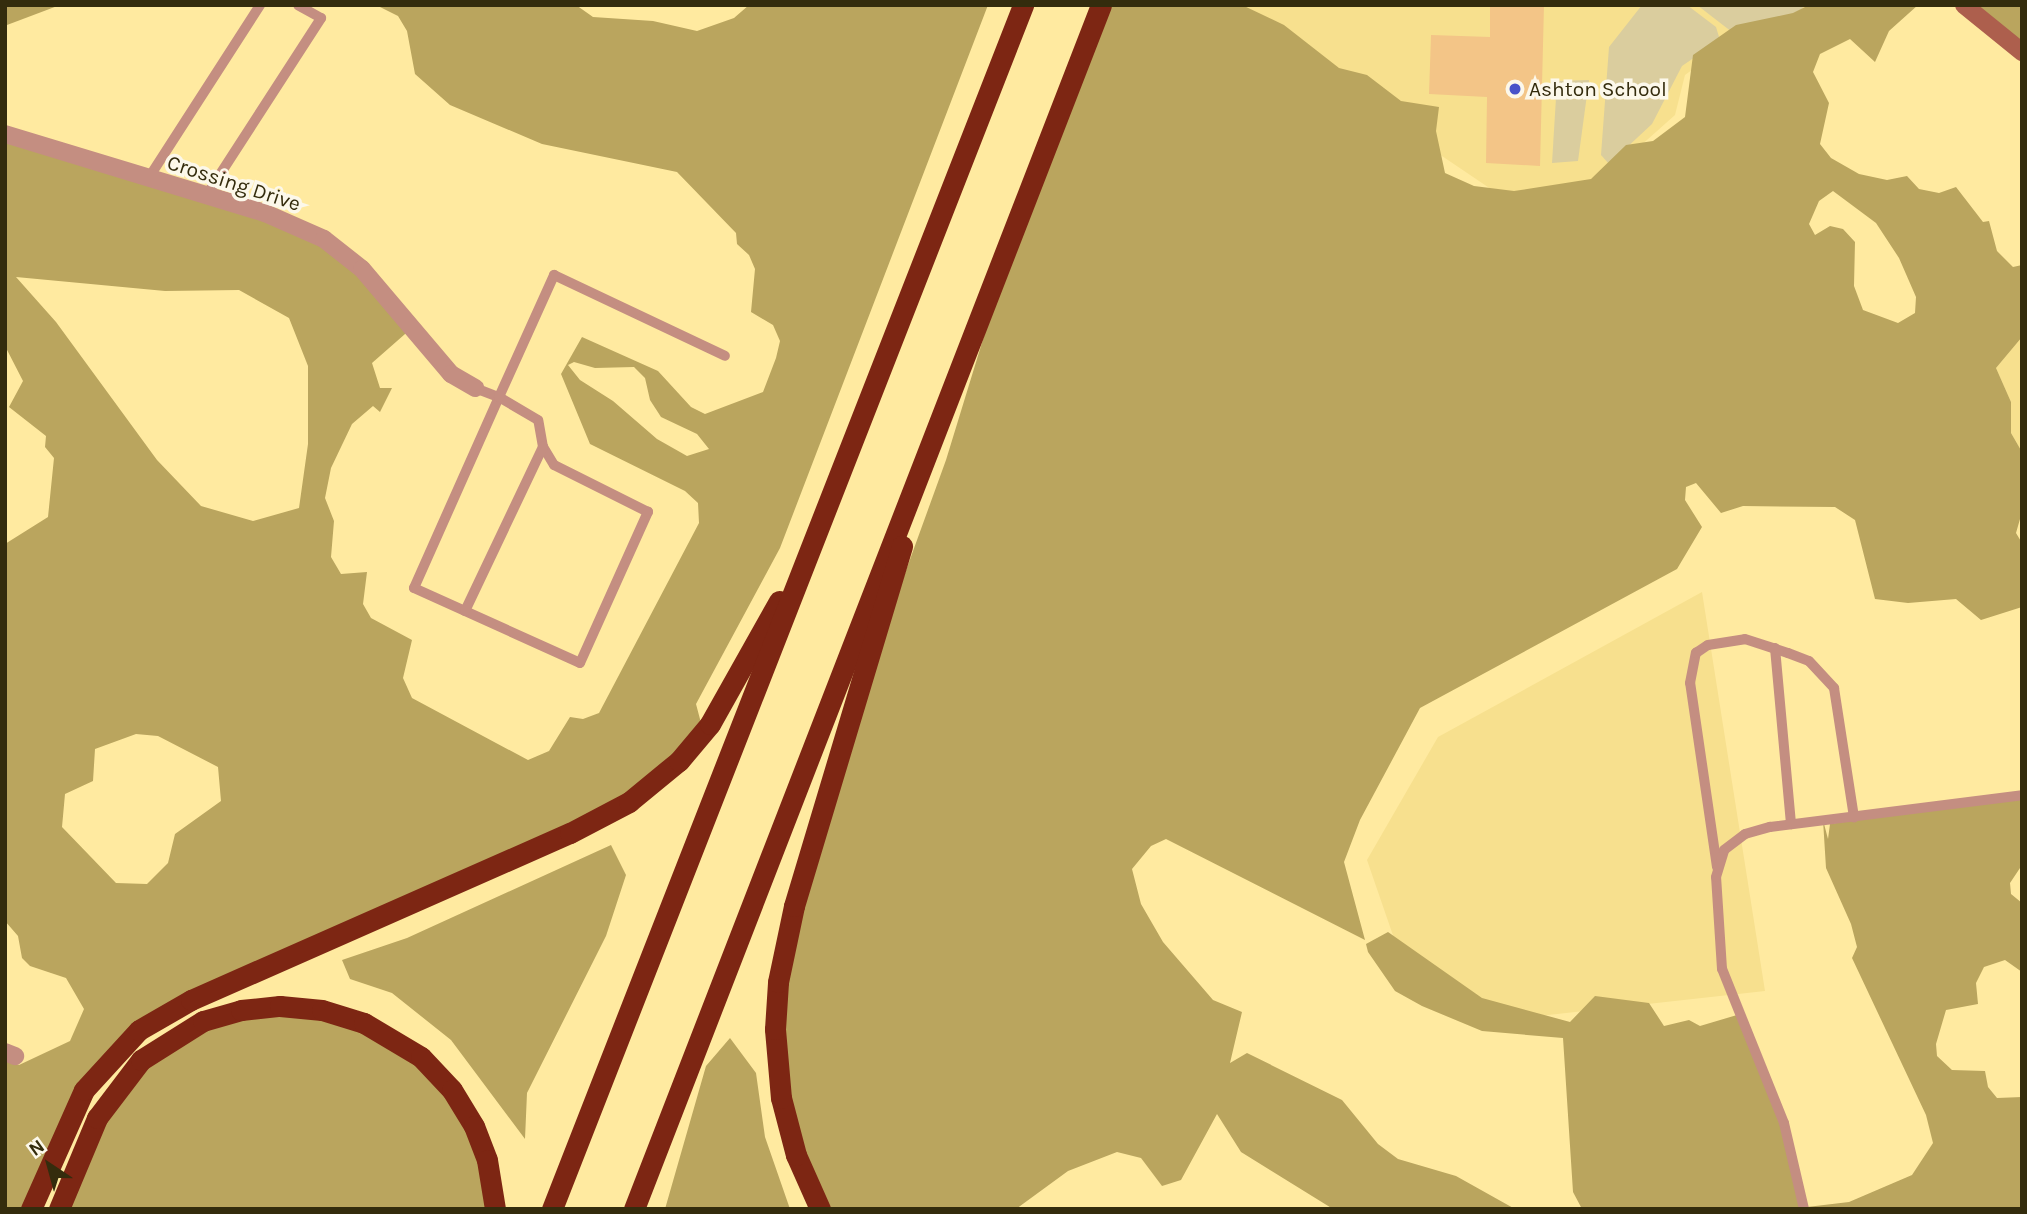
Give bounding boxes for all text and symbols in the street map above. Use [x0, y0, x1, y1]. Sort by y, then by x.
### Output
place label: Ashton School [1529, 76, 1667, 102]
marker: Ashton School [1507, 81, 1523, 97]
street label: Crossing Drive [164, 150, 304, 216]
north arrow [14, 1130, 84, 1200]
text: N [25, 1135, 49, 1161]

